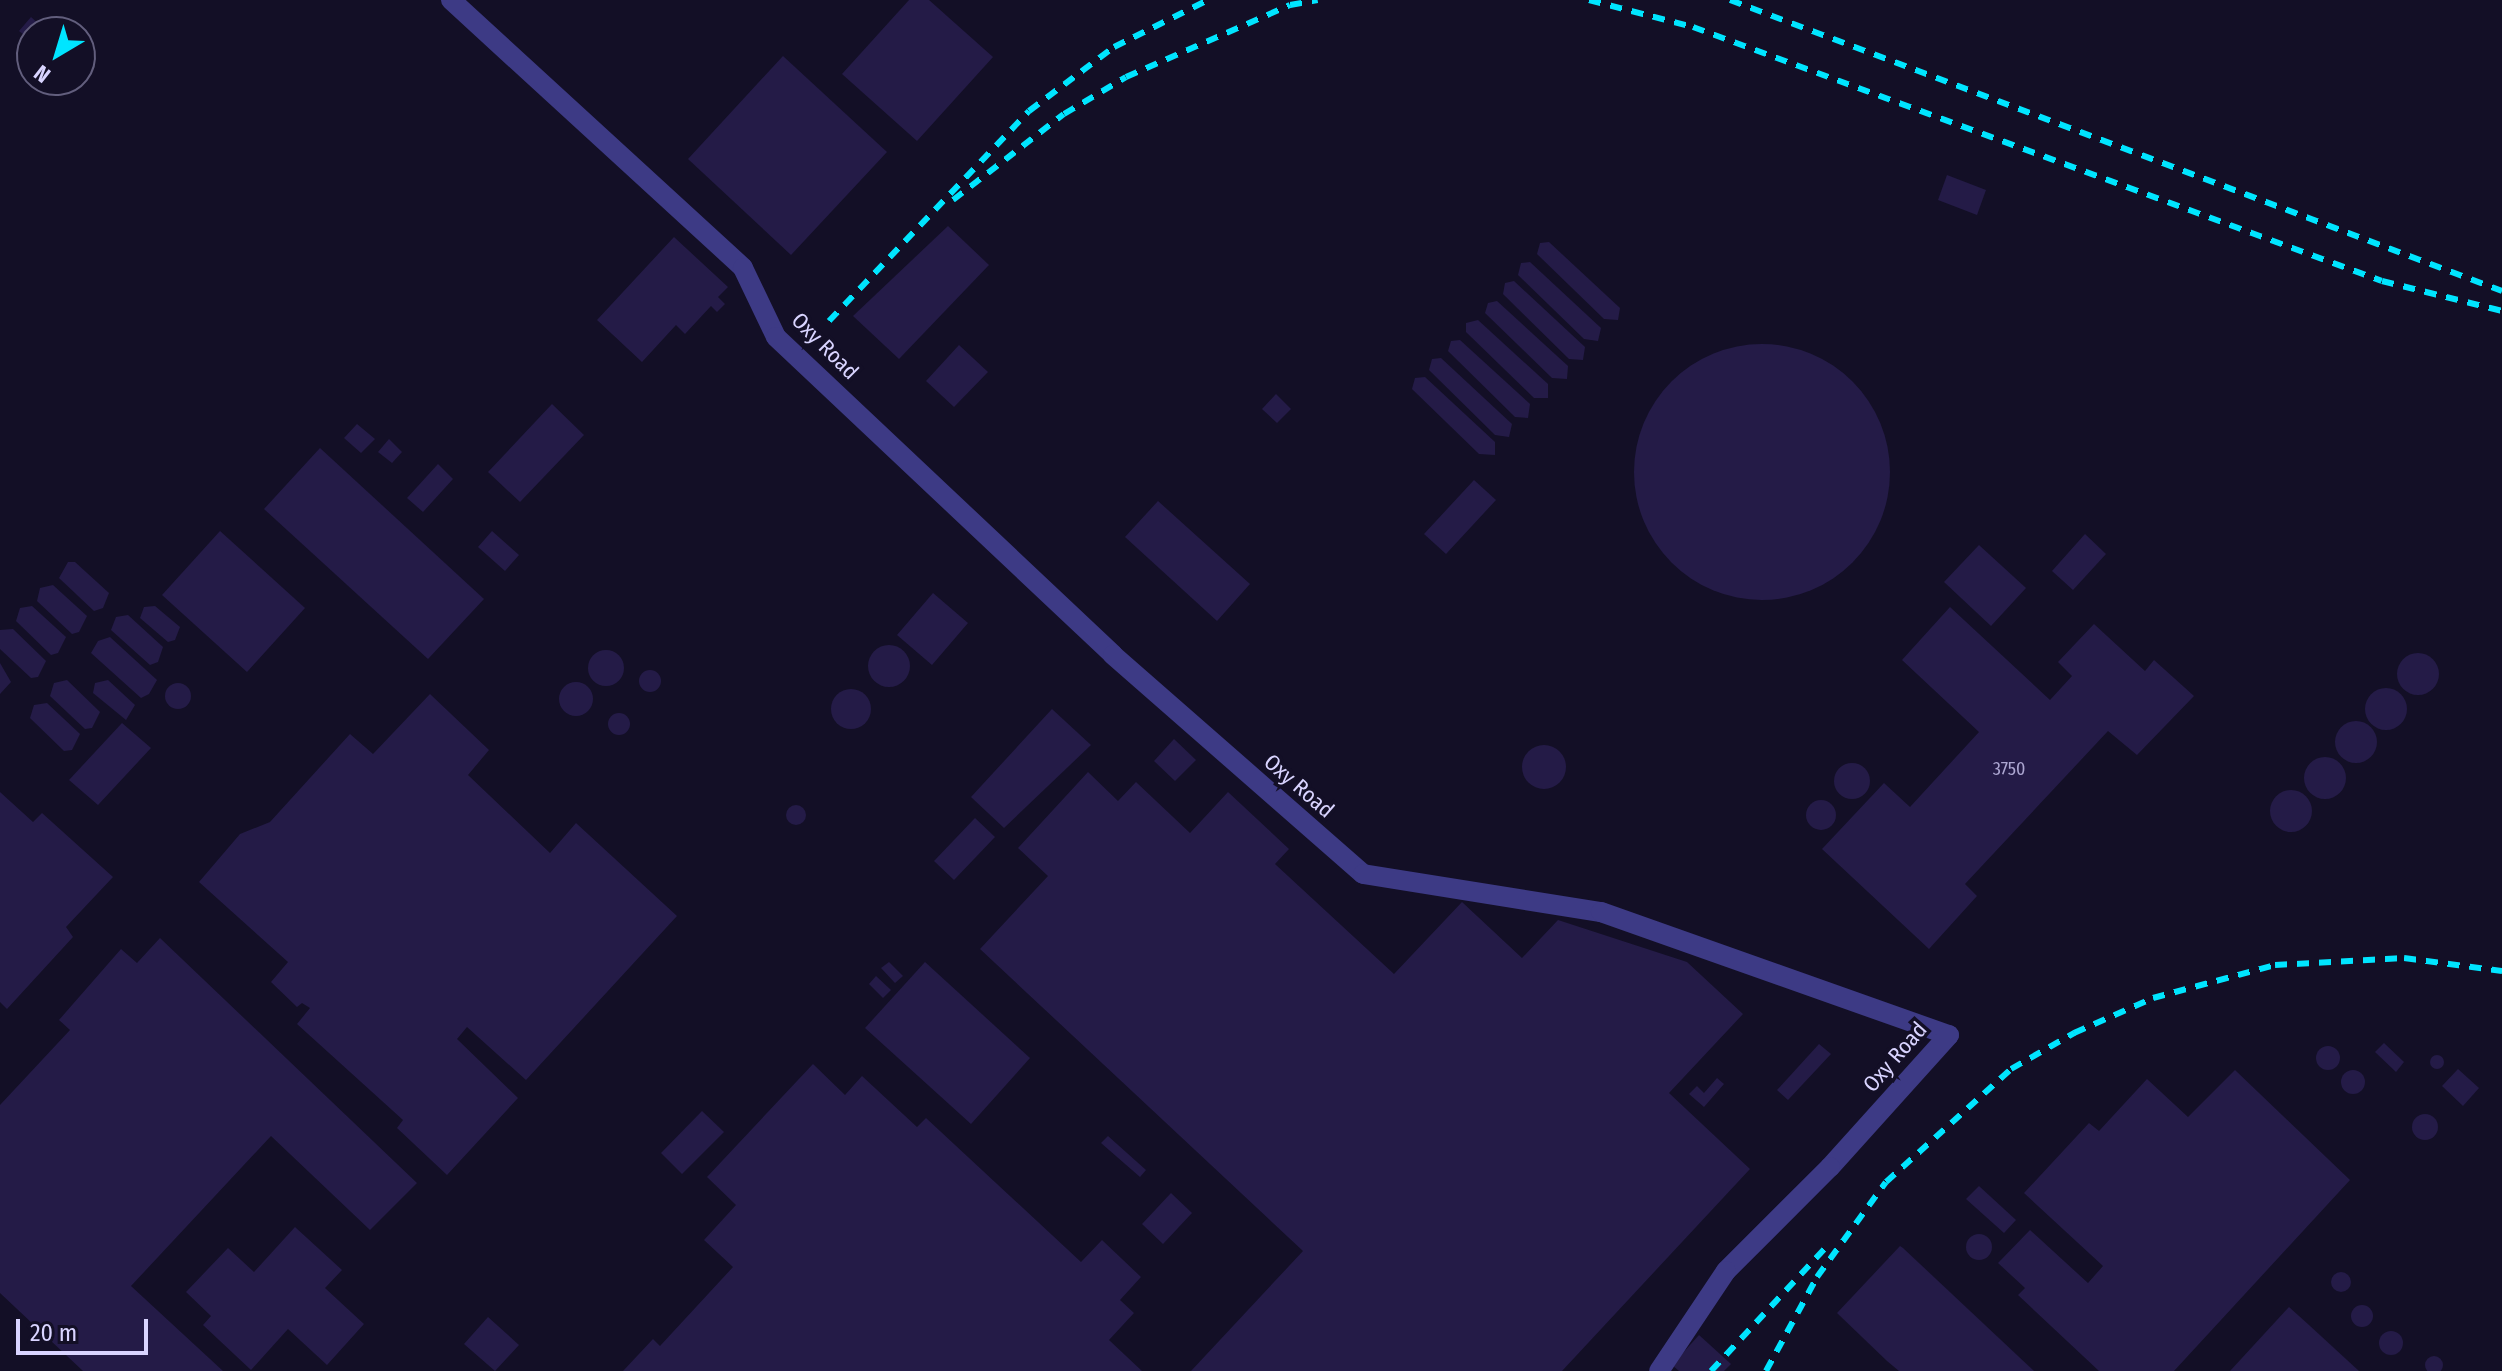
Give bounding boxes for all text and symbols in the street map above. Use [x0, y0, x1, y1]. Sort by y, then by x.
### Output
north arrow [16, 16, 96, 96]
text: N [29, 59, 56, 88]
street label: Oxy Road [786, 307, 864, 385]
street label: Oxy Road [1259, 749, 1339, 823]
house number: 3750 [1993, 758, 2025, 780]
street label: Oxy Road [1858, 1017, 1932, 1097]
scale bar [20, 1303, 152, 1353]
text: 20 m [30, 1319, 77, 1347]

